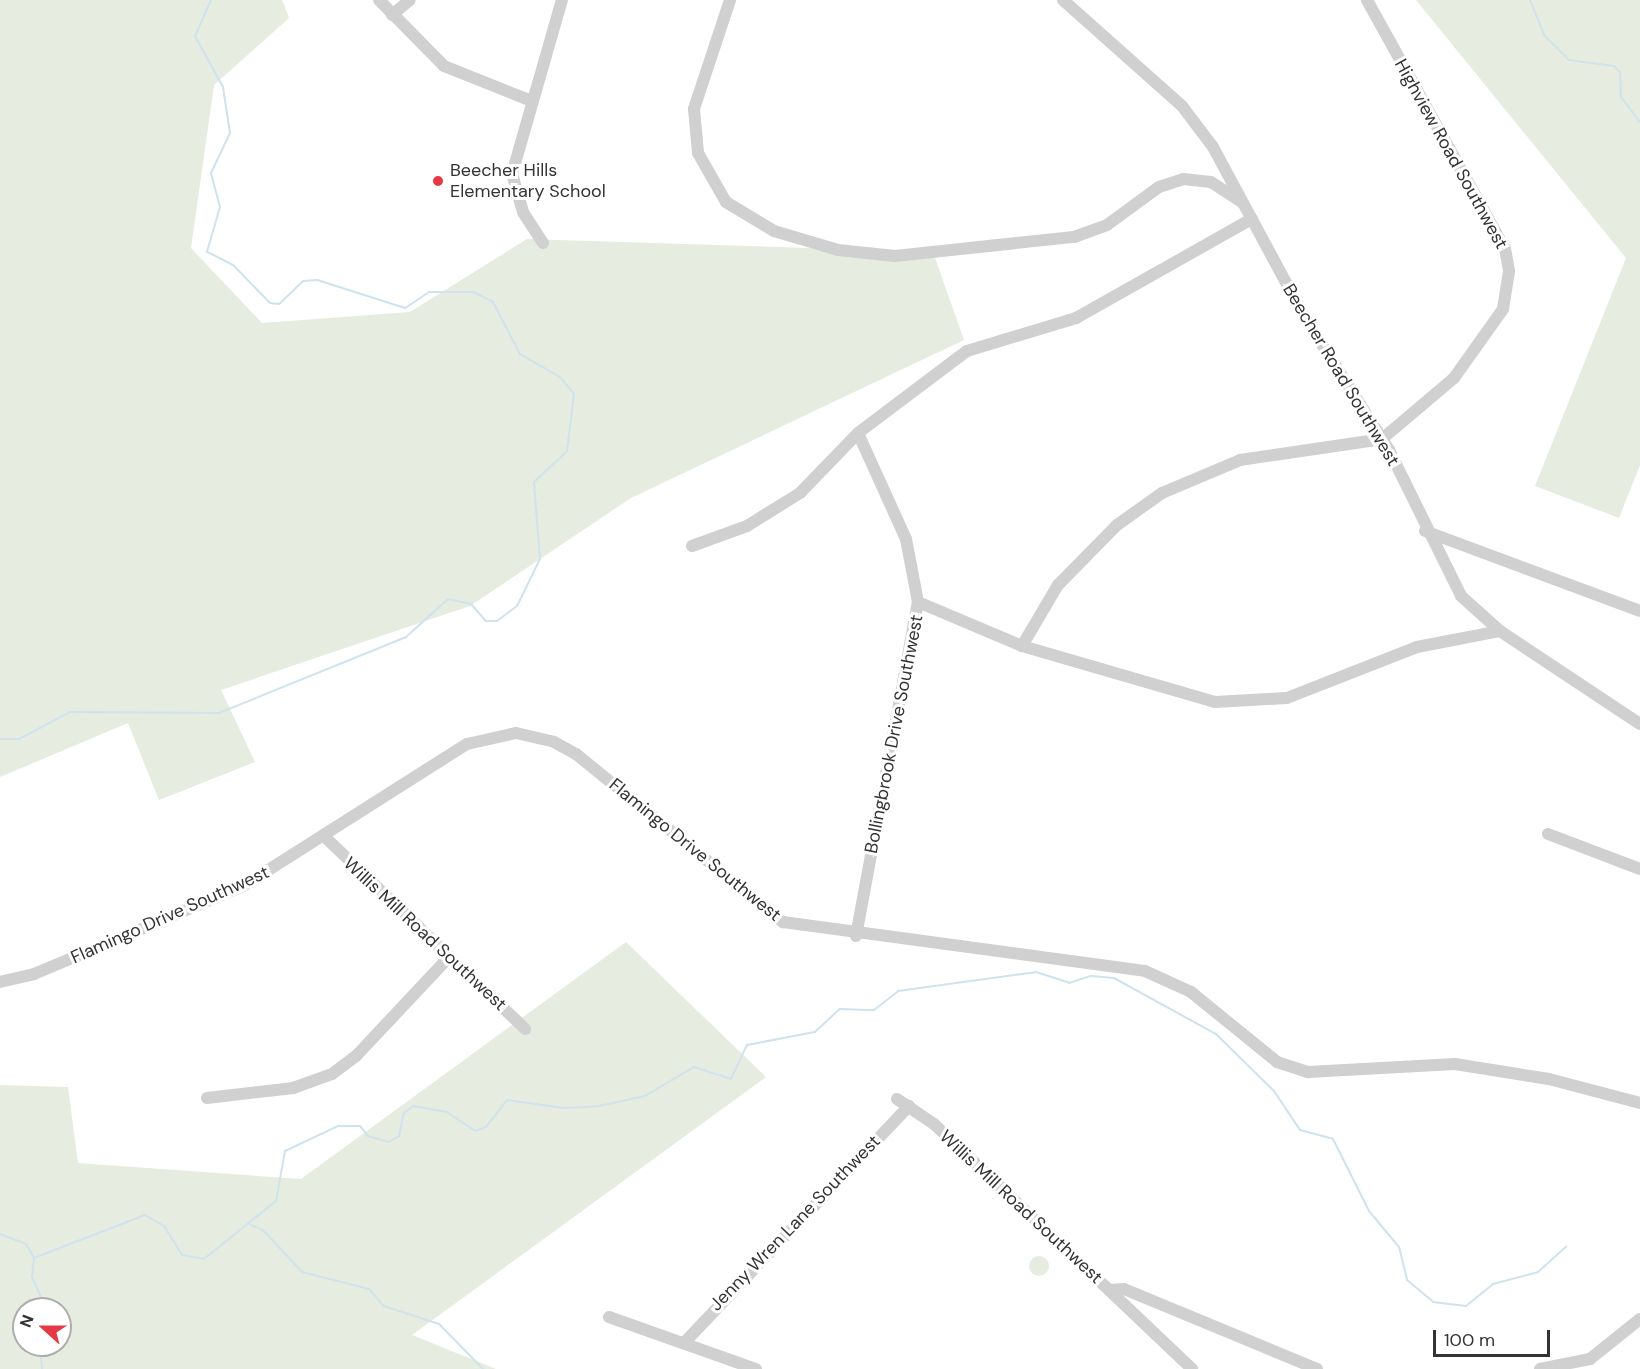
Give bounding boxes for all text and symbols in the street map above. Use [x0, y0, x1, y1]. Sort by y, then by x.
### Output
street label: Highview Road Southwest [1390, 55, 1512, 253]
place label: Beecher Hills Elementary School [450, 160, 606, 202]
marker: Beecher Hills Elementary School [431, 174, 445, 188]
street label: Beecher Road Southwest [1278, 280, 1404, 470]
street label: Bollingbrook Drive Southwest [860, 613, 928, 855]
street label: Flamingo Drive Southwest [605, 774, 785, 926]
street label: Willis Mill Road Southwest [339, 853, 511, 1015]
street label: Flamingo Drive Southwest [67, 861, 273, 969]
street label: Willis Mill Road Southwest [935, 1126, 1107, 1288]
street label: Jenny Wren Lane Southwest [705, 1131, 885, 1315]
north arrow [12, 1297, 72, 1357]
text: N [15, 1312, 38, 1330]
scale bar [1436, 1318, 1553, 1356]
text: 100 m [1444, 1328, 1495, 1352]

